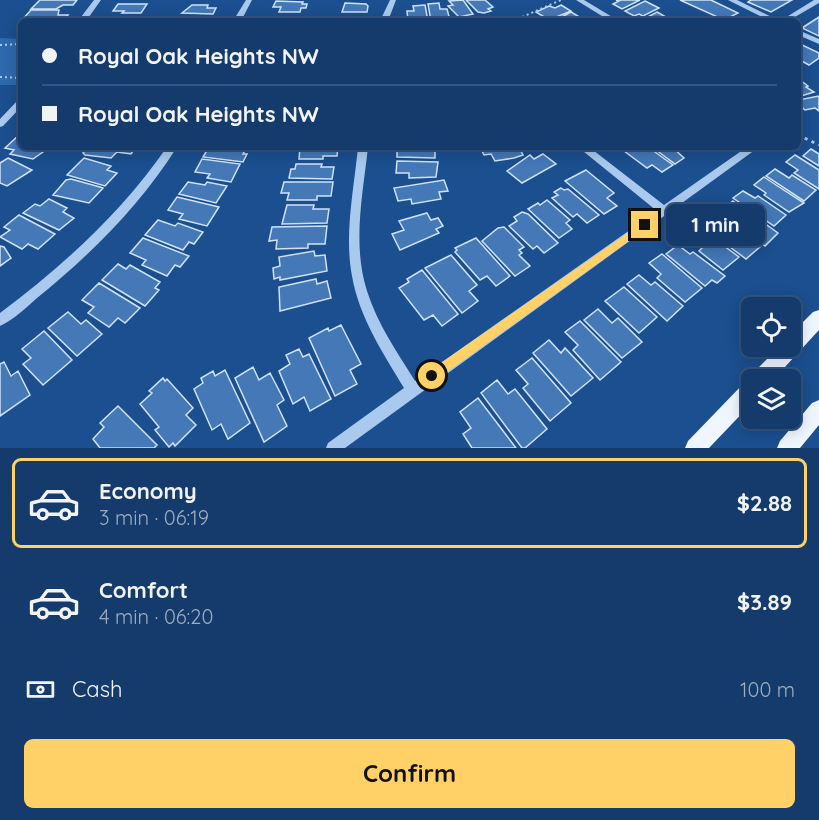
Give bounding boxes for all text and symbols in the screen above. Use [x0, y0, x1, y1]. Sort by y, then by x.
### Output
text: Royal Oak Heights NW [78, 42, 319, 70]
text: Royal Oak Heights NW [78, 100, 319, 128]
callout: 1 min [666, 204, 765, 246]
route end [631, 211, 658, 238]
text: 1 min [691, 212, 740, 237]
map controls [741, 297, 801, 429]
button: locate [741, 297, 801, 357]
route start [418, 362, 445, 389]
button: layers [741, 369, 801, 429]
icon: car [27, 476, 81, 530]
text: Economy [99, 477, 197, 505]
text: $2.88 [737, 489, 792, 517]
text: 3 min · 06:19 [99, 505, 209, 530]
icon: car [27, 575, 81, 629]
text: Comfort [99, 576, 188, 604]
text: $3.89 [737, 588, 792, 616]
text: 4 min · 06:20 [99, 604, 213, 629]
icon: cash [24, 673, 57, 706]
text: Cash [72, 675, 123, 703]
text: 100 m [740, 677, 795, 702]
button: Confirm [24, 739, 795, 808]

